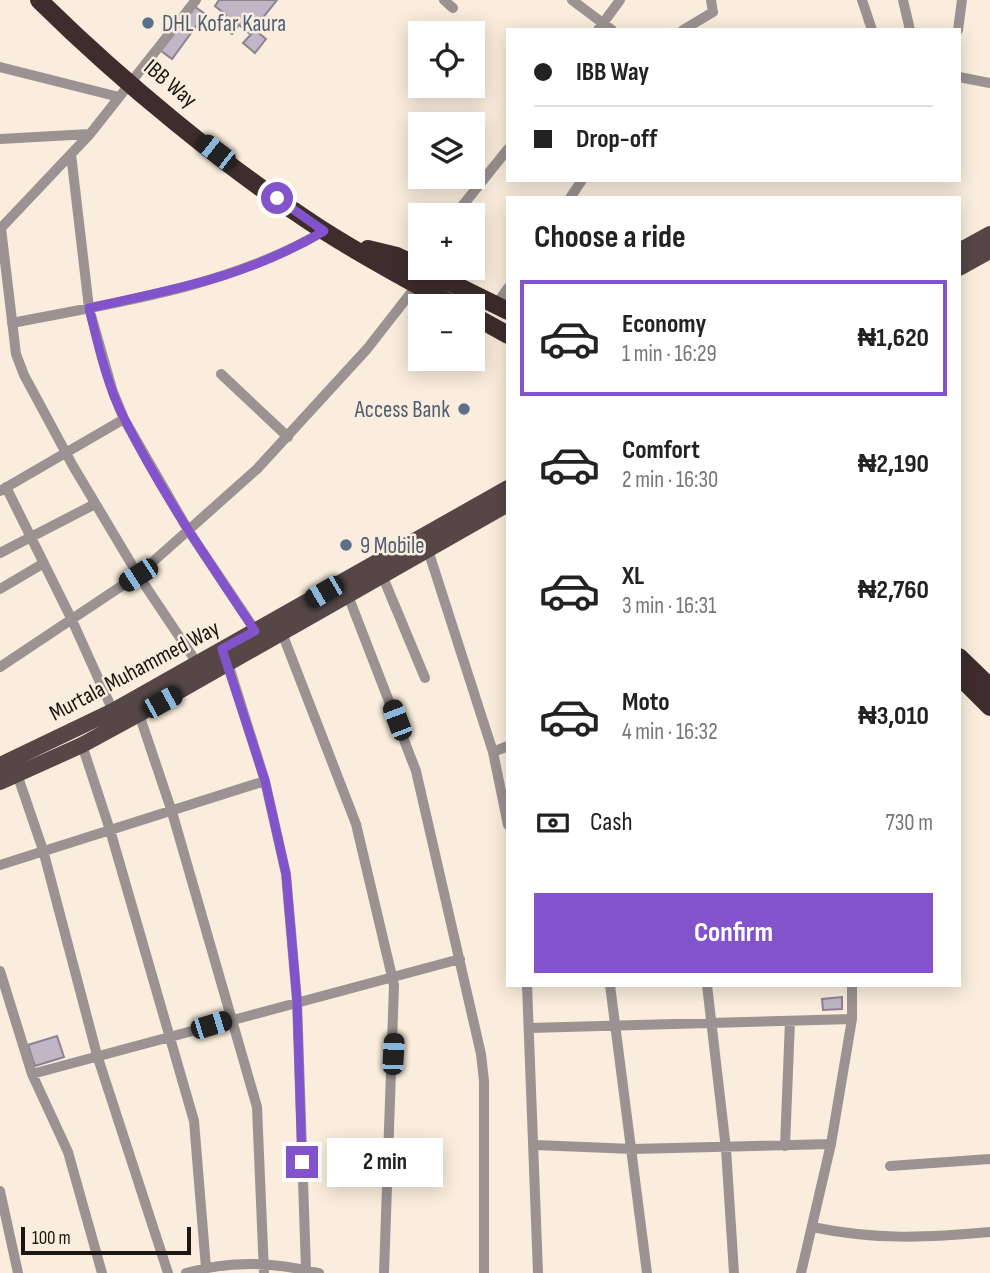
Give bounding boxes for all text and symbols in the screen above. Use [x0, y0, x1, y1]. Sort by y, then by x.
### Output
place label: DHL Kofar Kaura [162, 10, 286, 38]
marker: DHL Kofar Kaura [140, 15, 156, 31]
map controls [408, 21, 485, 371]
button: locate [408, 21, 485, 98]
street label: IBB Way [138, 54, 203, 114]
text: IBB Way [576, 57, 649, 88]
button: layers [408, 112, 485, 189]
text: Drop-off [576, 124, 657, 155]
car [193, 131, 240, 173]
route start [261, 182, 293, 214]
button: + [408, 203, 485, 280]
text: Choose a ride [534, 218, 686, 257]
button: − [408, 294, 485, 371]
icon: car [538, 307, 601, 370]
text: Economy [622, 309, 706, 340]
text: ₦1,620 [857, 323, 929, 354]
text: 1 min · 16:29 [622, 340, 717, 368]
place label: Access Bank [354, 396, 450, 424]
marker: Access Bank [456, 401, 472, 417]
icon: car [538, 433, 601, 496]
text: Comfort [622, 435, 700, 466]
text: ₦2,190 [858, 449, 929, 480]
text: 2 min · 16:30 [622, 466, 718, 494]
place label: 9 Mobile [360, 532, 424, 560]
marker: 9 Mobile [338, 537, 354, 553]
car [115, 555, 162, 595]
icon: car [538, 559, 601, 622]
text: XL [622, 561, 644, 592]
car [301, 572, 348, 612]
text: ₦2,760 [858, 575, 929, 606]
text: 3 min · 16:31 [622, 592, 716, 620]
street label: Murtala Muhammed Way [45, 614, 224, 728]
car [139, 683, 186, 721]
icon: car [538, 685, 601, 748]
text: Moto [622, 687, 670, 718]
car [380, 697, 415, 743]
text: ₦3,010 [858, 701, 929, 732]
text: 4 min · 16:32 [622, 718, 718, 746]
icon: cash [534, 804, 572, 842]
text: Cash [590, 807, 633, 838]
text: 730 m [885, 809, 933, 837]
button: Confirm [534, 893, 933, 973]
car [188, 1009, 235, 1041]
car [382, 1032, 405, 1076]
callout: 2 min [326, 1138, 442, 1186]
route end [286, 1146, 318, 1178]
text: 2 min [363, 1148, 407, 1176]
scale bar [21, 1224, 191, 1256]
text: 100 m [32, 1227, 71, 1250]

